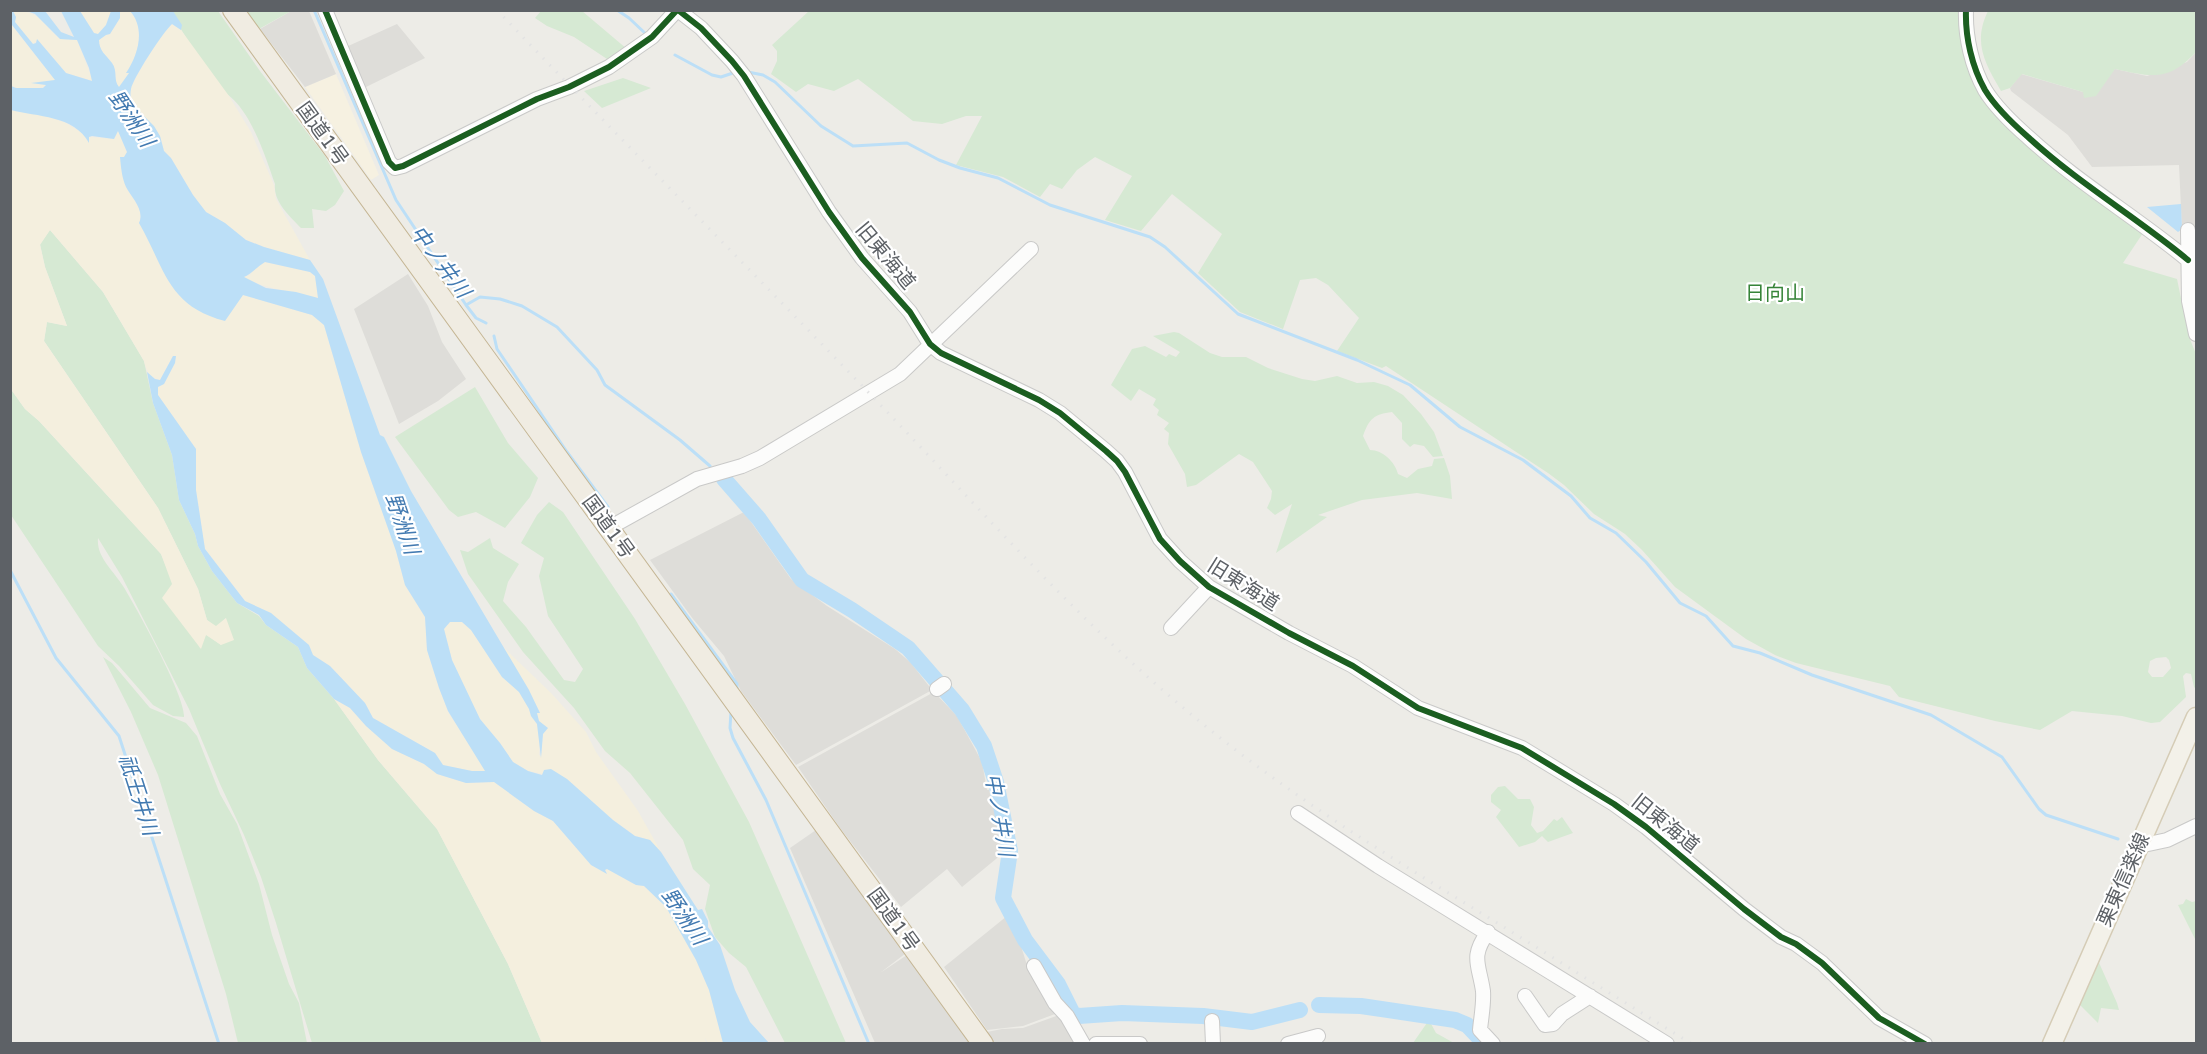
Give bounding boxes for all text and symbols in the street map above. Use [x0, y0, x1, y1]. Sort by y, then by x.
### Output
water label: 野洲川 [103, 86, 160, 154]
street label: 国道1号 [291, 98, 353, 170]
street label: 旧東海道 [850, 218, 920, 294]
water label: 中ノ井川 [405, 221, 476, 305]
park label: 日向山 [1745, 282, 1805, 306]
water label: 野洲川 [380, 490, 425, 560]
street label: 国道1号 [577, 491, 639, 563]
street label: 旧東海道 [1203, 554, 1283, 616]
water label: 祇王井川 [113, 751, 163, 841]
water label: 中ノ井川 [979, 771, 1019, 861]
street label: 旧東海道 [1626, 790, 1704, 858]
street label: 栗東信楽線 [2093, 829, 2155, 931]
water label: 野洲川 [656, 884, 713, 952]
street label: 国道1号 [862, 884, 924, 956]

